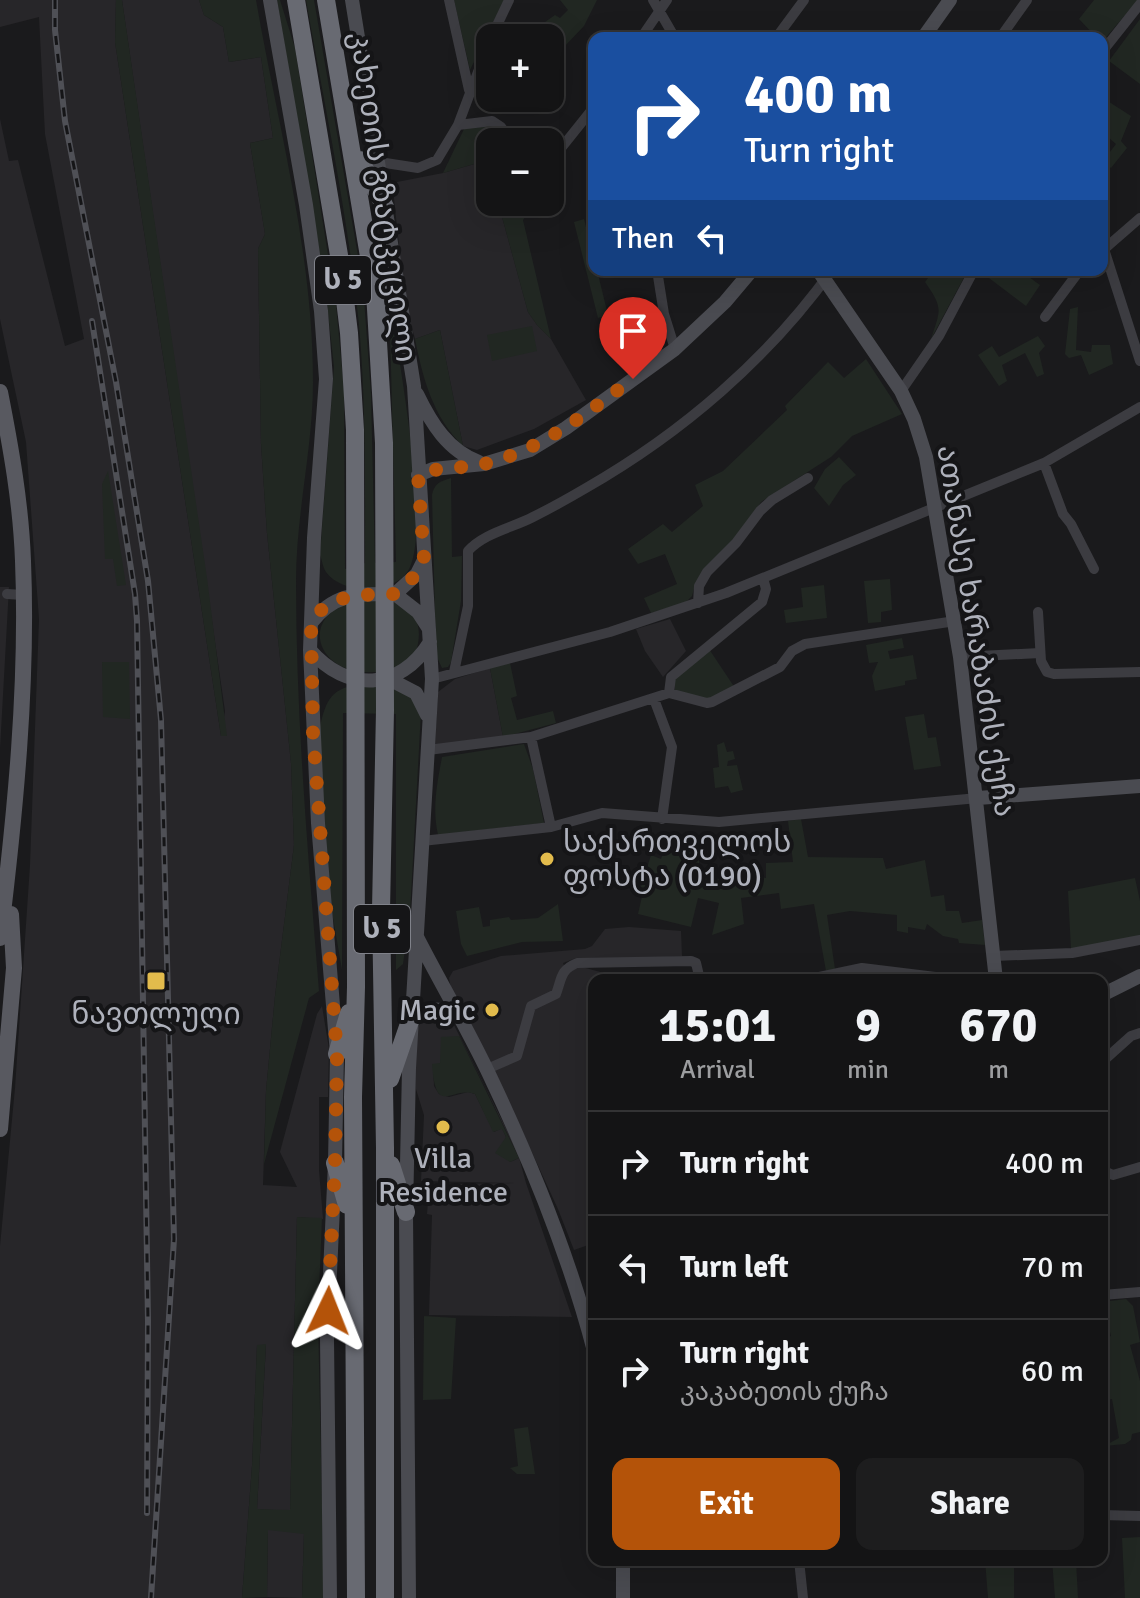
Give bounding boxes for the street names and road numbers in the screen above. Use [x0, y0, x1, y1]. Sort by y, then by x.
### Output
street label: კახეთის გზატკეცილი [341, 29, 425, 365]
road number: ს 5 [315, 256, 371, 304]
street label: ათანასე ხარაბაძის ქუჩა [928, 443, 1024, 819]
road number: ს 5 [354, 905, 410, 953]

